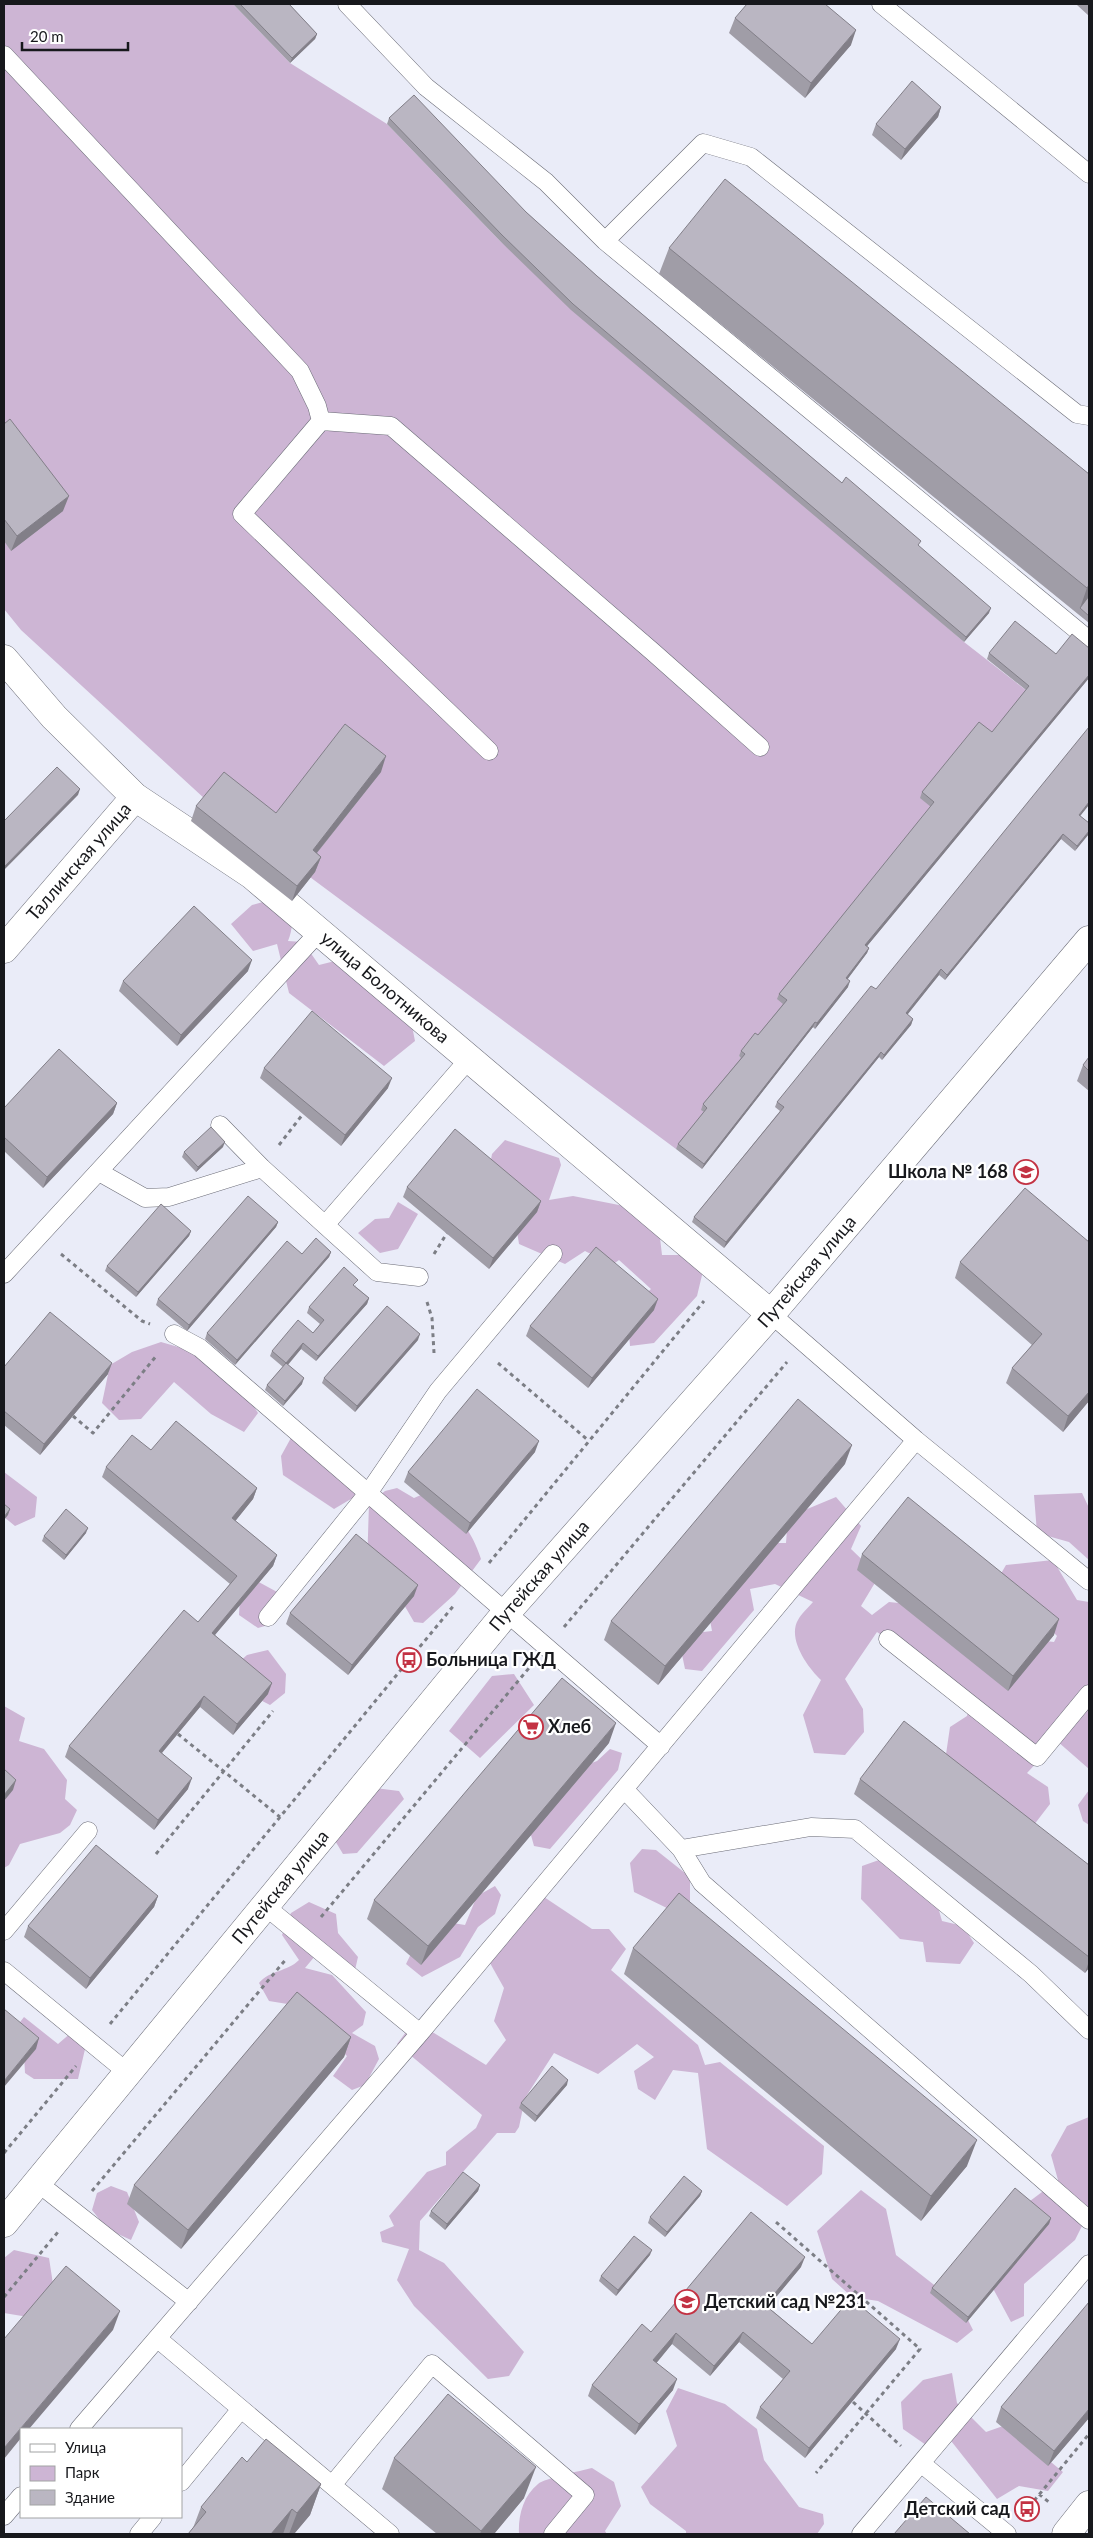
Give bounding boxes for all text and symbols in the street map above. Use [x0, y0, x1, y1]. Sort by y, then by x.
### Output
scale bar [22, 20, 129, 52]
text: 20 m [30, 27, 64, 45]
street label: Таллинская улица [21, 798, 135, 925]
street label: улица Болотникова [317, 926, 454, 1047]
school or university icon: Школа № 168 [1013, 1159, 1039, 1185]
place label: Школа № 168 [888, 1160, 1008, 1182]
street label: Путейская улица [752, 1210, 860, 1332]
street label: Путейская улица [484, 1515, 593, 1635]
bus stop icon: Больница ГЖД [396, 1647, 422, 1673]
place label: Больница ГЖД [426, 1648, 556, 1670]
supermarket icon: Хлеб [518, 1714, 544, 1740]
place label: Хлеб [548, 1715, 592, 1737]
street label: Путейская улица [227, 1825, 333, 1948]
school or university icon: Детский сад №231 [674, 2289, 700, 2315]
place label: Детский сад №231 [704, 2290, 867, 2312]
legend [20, 2428, 182, 2518]
text: Улица [65, 2438, 106, 2456]
text: Парк [65, 2463, 100, 2481]
text: Здание [65, 2488, 115, 2506]
bus stop icon: Детский сад [1014, 2496, 1040, 2522]
place label: Детский сад [904, 2497, 1011, 2519]

